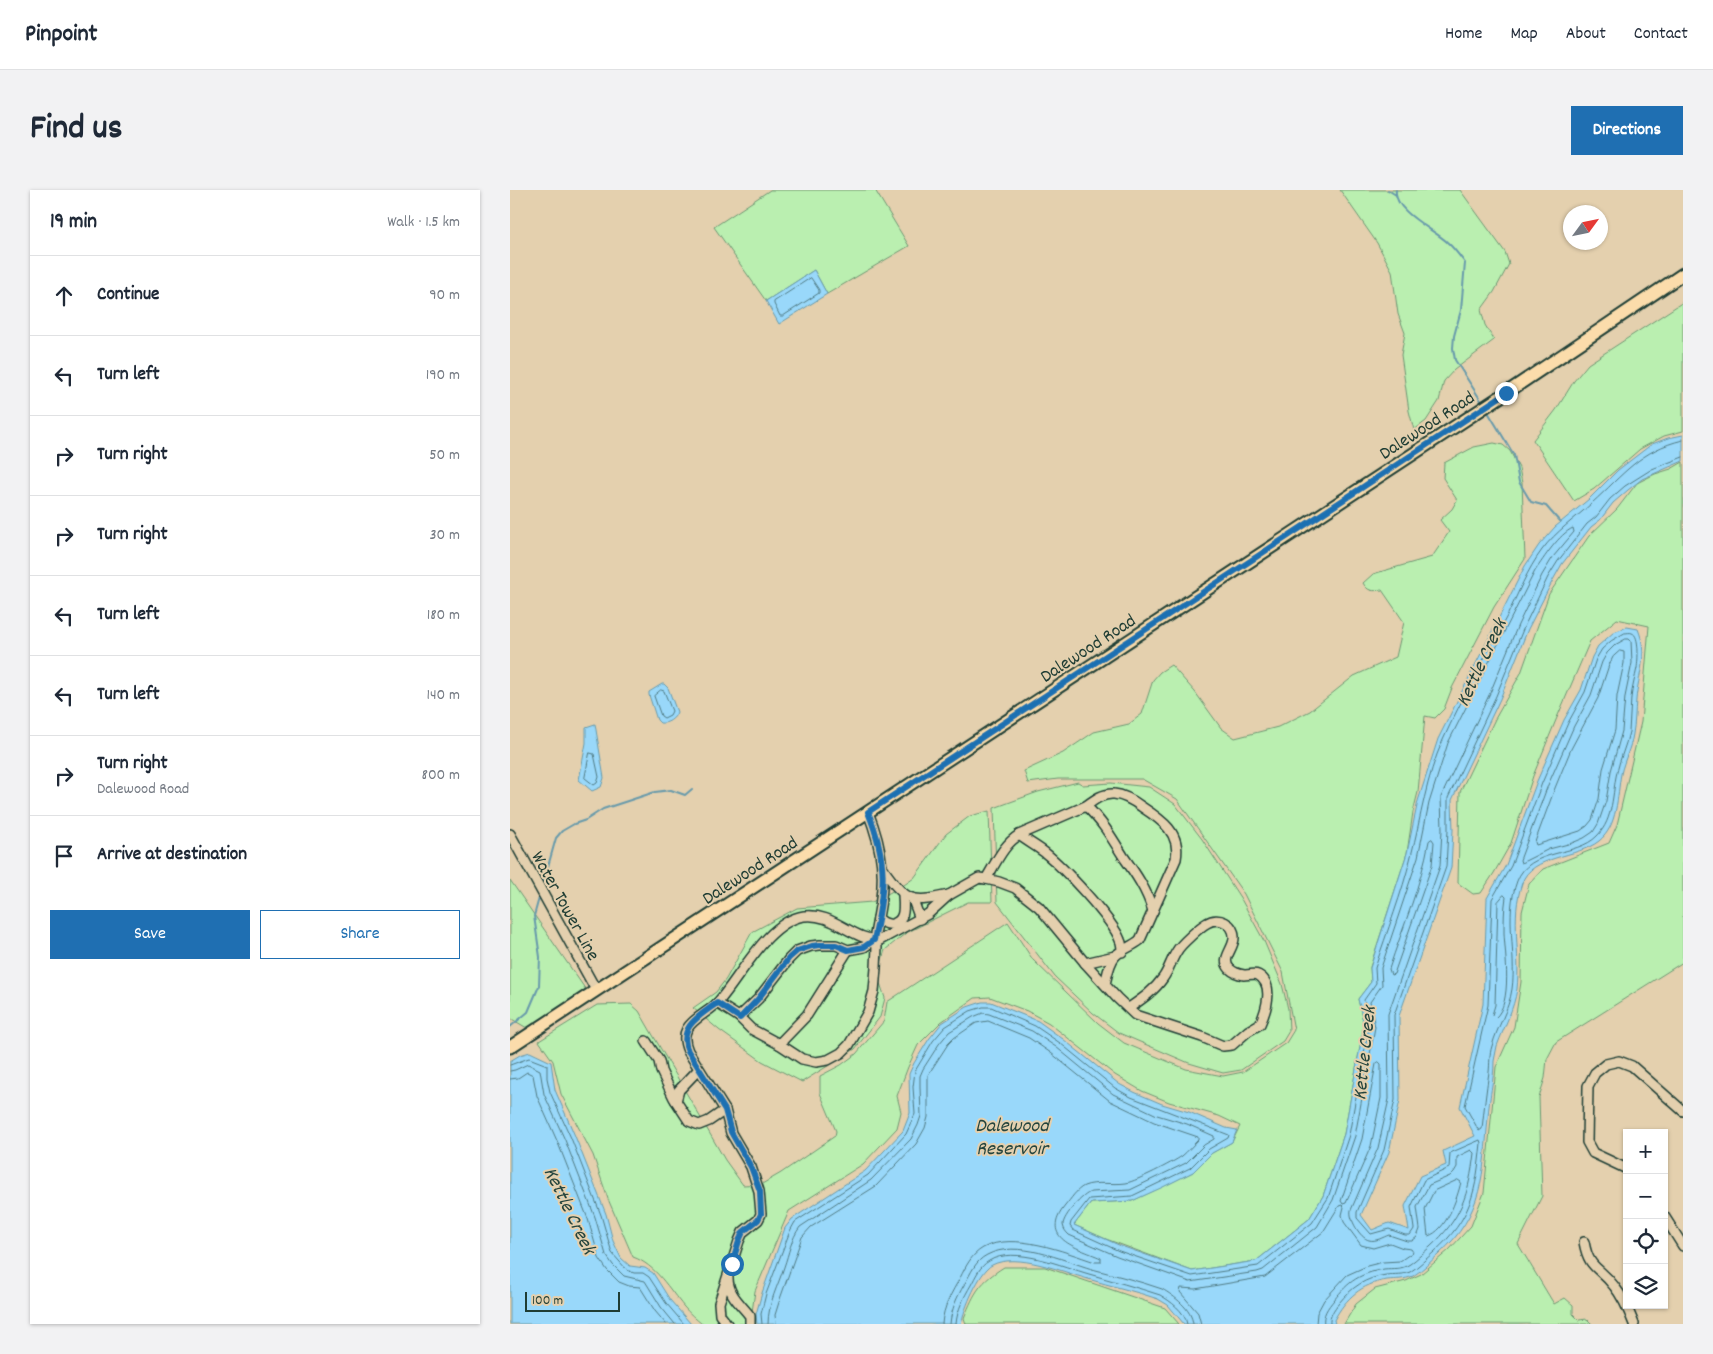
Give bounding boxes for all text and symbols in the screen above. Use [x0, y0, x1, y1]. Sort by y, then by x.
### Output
text: Pinpoint [25, 18, 97, 52]
text: Home [1445, 22, 1482, 47]
text: Map [1510, 22, 1538, 47]
text: About [1566, 22, 1606, 47]
text: Contact [1634, 22, 1688, 47]
text: Find us [30, 105, 122, 155]
button: Directions [1571, 106, 1683, 155]
north arrow [1563, 205, 1608, 250]
text: 19 min [50, 208, 97, 238]
text: Walk · 1.5 km [387, 211, 460, 234]
icon: ahead [50, 282, 78, 310]
text: Continue [97, 282, 159, 309]
text: 90 m [429, 284, 460, 307]
icon: left [50, 362, 78, 390]
text: Turn left [97, 362, 160, 389]
text: 190 m [426, 364, 460, 387]
route end [1495, 382, 1518, 405]
street label: Dalewood Road [1375, 386, 1481, 468]
icon: right [50, 442, 78, 470]
text: Turn right [97, 442, 168, 469]
text: 50 m [429, 444, 460, 467]
icon: right [50, 522, 78, 550]
text: Turn right [97, 522, 168, 549]
text: 30 m [430, 524, 460, 547]
icon: left [50, 602, 78, 630]
text: Turn left [97, 602, 160, 629]
text: 180 m [427, 604, 460, 627]
street label: Dalewood Road [1036, 609, 1142, 691]
water label: Kettle Creek [1450, 613, 1516, 712]
icon: left [50, 682, 78, 710]
text: Turn left [97, 682, 160, 709]
text: 140 m [426, 684, 460, 707]
text: Turn right [97, 751, 168, 778]
icon: right [50, 762, 78, 790]
text: 800 m [421, 764, 460, 787]
text: Dalewood Road [97, 778, 189, 801]
street label: Dalewood Road [698, 831, 804, 913]
icon: arrive [50, 842, 78, 870]
text: Arrive at destination [97, 842, 247, 869]
street label: Water Tower Line [523, 847, 605, 966]
button: Save [50, 910, 250, 959]
button: Share [260, 910, 460, 959]
water label: Kettle Creek [1347, 1003, 1385, 1102]
water label: Dalewood Reservoir [975, 1113, 1051, 1164]
map controls [1623, 1129, 1668, 1309]
button: + [1623, 1129, 1668, 1174]
water label: Kettle Creek [535, 1163, 602, 1261]
button: − [1623, 1174, 1668, 1219]
button: locate [1623, 1219, 1668, 1264]
route start [721, 1253, 744, 1276]
button: layers [1623, 1264, 1668, 1309]
scale bar [525, 1289, 620, 1312]
text: 100 m [532, 1291, 563, 1311]

